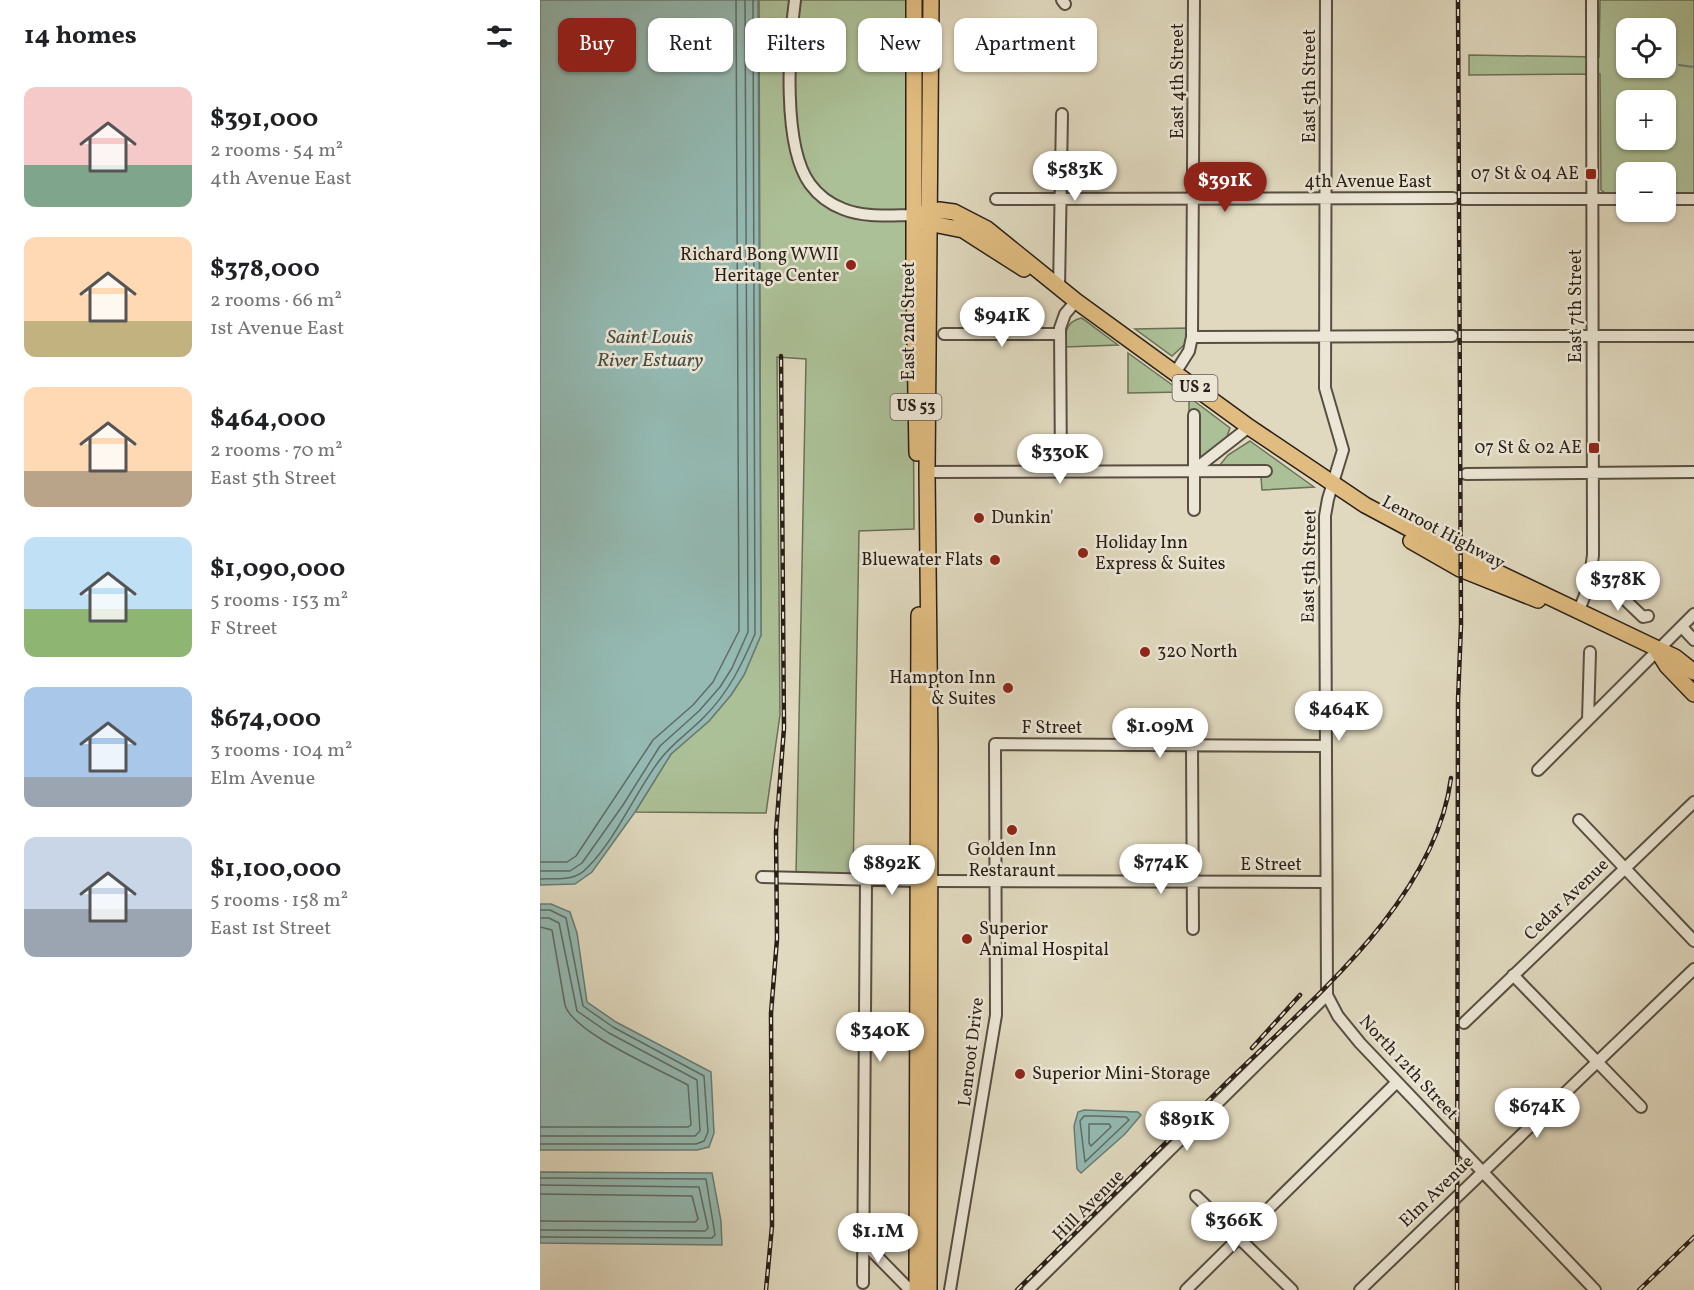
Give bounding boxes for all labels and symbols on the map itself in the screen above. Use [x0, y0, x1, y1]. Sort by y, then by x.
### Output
street label: East 4th Street [1166, 23, 1191, 139]
street label: East 5th Street [1298, 29, 1323, 143]
pin: $583K [1033, 151, 1117, 202]
pin: $391K [1183, 162, 1267, 213]
place label: 07 St & 04 AE [1471, 162, 1579, 187]
marker: 07 St & 04 AE [1584, 167, 1598, 181]
street label: 4th Avenue East [1304, 170, 1432, 195]
place label: Richard Bong WWII Heritage Center [680, 243, 839, 289]
street label: East 7th Street [1564, 249, 1589, 363]
marker: Richard Bong WWII Heritage Center [844, 258, 858, 272]
street label: East 2nd Street [897, 262, 922, 380]
pin: $941K [960, 297, 1044, 348]
water label: Saint Louis River Estuary [597, 324, 703, 375]
road number: US 2 [1172, 375, 1218, 401]
road number: US 53 [890, 394, 941, 420]
pin: $330K [1018, 434, 1102, 485]
place label: 07 St & 02 AE [1474, 436, 1582, 461]
marker: 07 St & 02 AE [1587, 441, 1601, 455]
street label: Lenroot Highway [1377, 490, 1509, 576]
place label: Dunkin' [991, 506, 1054, 531]
street label: East 5th Street [1297, 509, 1323, 623]
marker: Dunkin' [972, 511, 986, 525]
place label: Holiday Inn Express & Suites [1095, 531, 1225, 577]
marker: Holiday Inn Express & Suites [1076, 546, 1090, 560]
place label: Bluewater Flats [861, 548, 983, 573]
marker: Bluewater Flats [988, 553, 1002, 567]
pin: $378K [1576, 561, 1660, 612]
place label: 320 North [1157, 640, 1238, 665]
marker: 320 North [1138, 645, 1152, 659]
place label: Hampton Inn & Suites [889, 666, 996, 712]
marker: Hampton Inn & Suites [1001, 681, 1015, 695]
pin: $464K [1297, 691, 1381, 742]
pin: $1.09M [1111, 708, 1209, 759]
street label: F Street [1022, 716, 1082, 741]
marker: Golden Inn Restaraunt [1005, 823, 1019, 837]
place label: Golden Inn Restaraunt [968, 838, 1057, 884]
pin: $774K [1119, 844, 1203, 895]
pin: $892K [850, 845, 934, 896]
street label: E Street [1240, 853, 1302, 878]
street label: Cedar Avenue [1519, 853, 1615, 947]
place label: Superior Animal Hospital [979, 917, 1109, 963]
marker: Superior Animal Hospital [960, 932, 974, 946]
street label: Lenroot Drive [953, 996, 991, 1108]
street label: North 12th Street [1353, 1010, 1463, 1126]
pin: $340K [838, 1012, 922, 1063]
place label: Superior Mini-Storage [1032, 1062, 1210, 1087]
marker: Superior Mini-Storage [1013, 1067, 1027, 1081]
pin: $674K [1495, 1088, 1579, 1139]
pin: $891K [1145, 1101, 1229, 1152]
street label: Elm Avenue [1394, 1150, 1480, 1234]
street label: Hill Avenue [1048, 1165, 1130, 1247]
pin: $366K [1192, 1202, 1276, 1253]
pin: $1.1M [836, 1213, 920, 1264]

